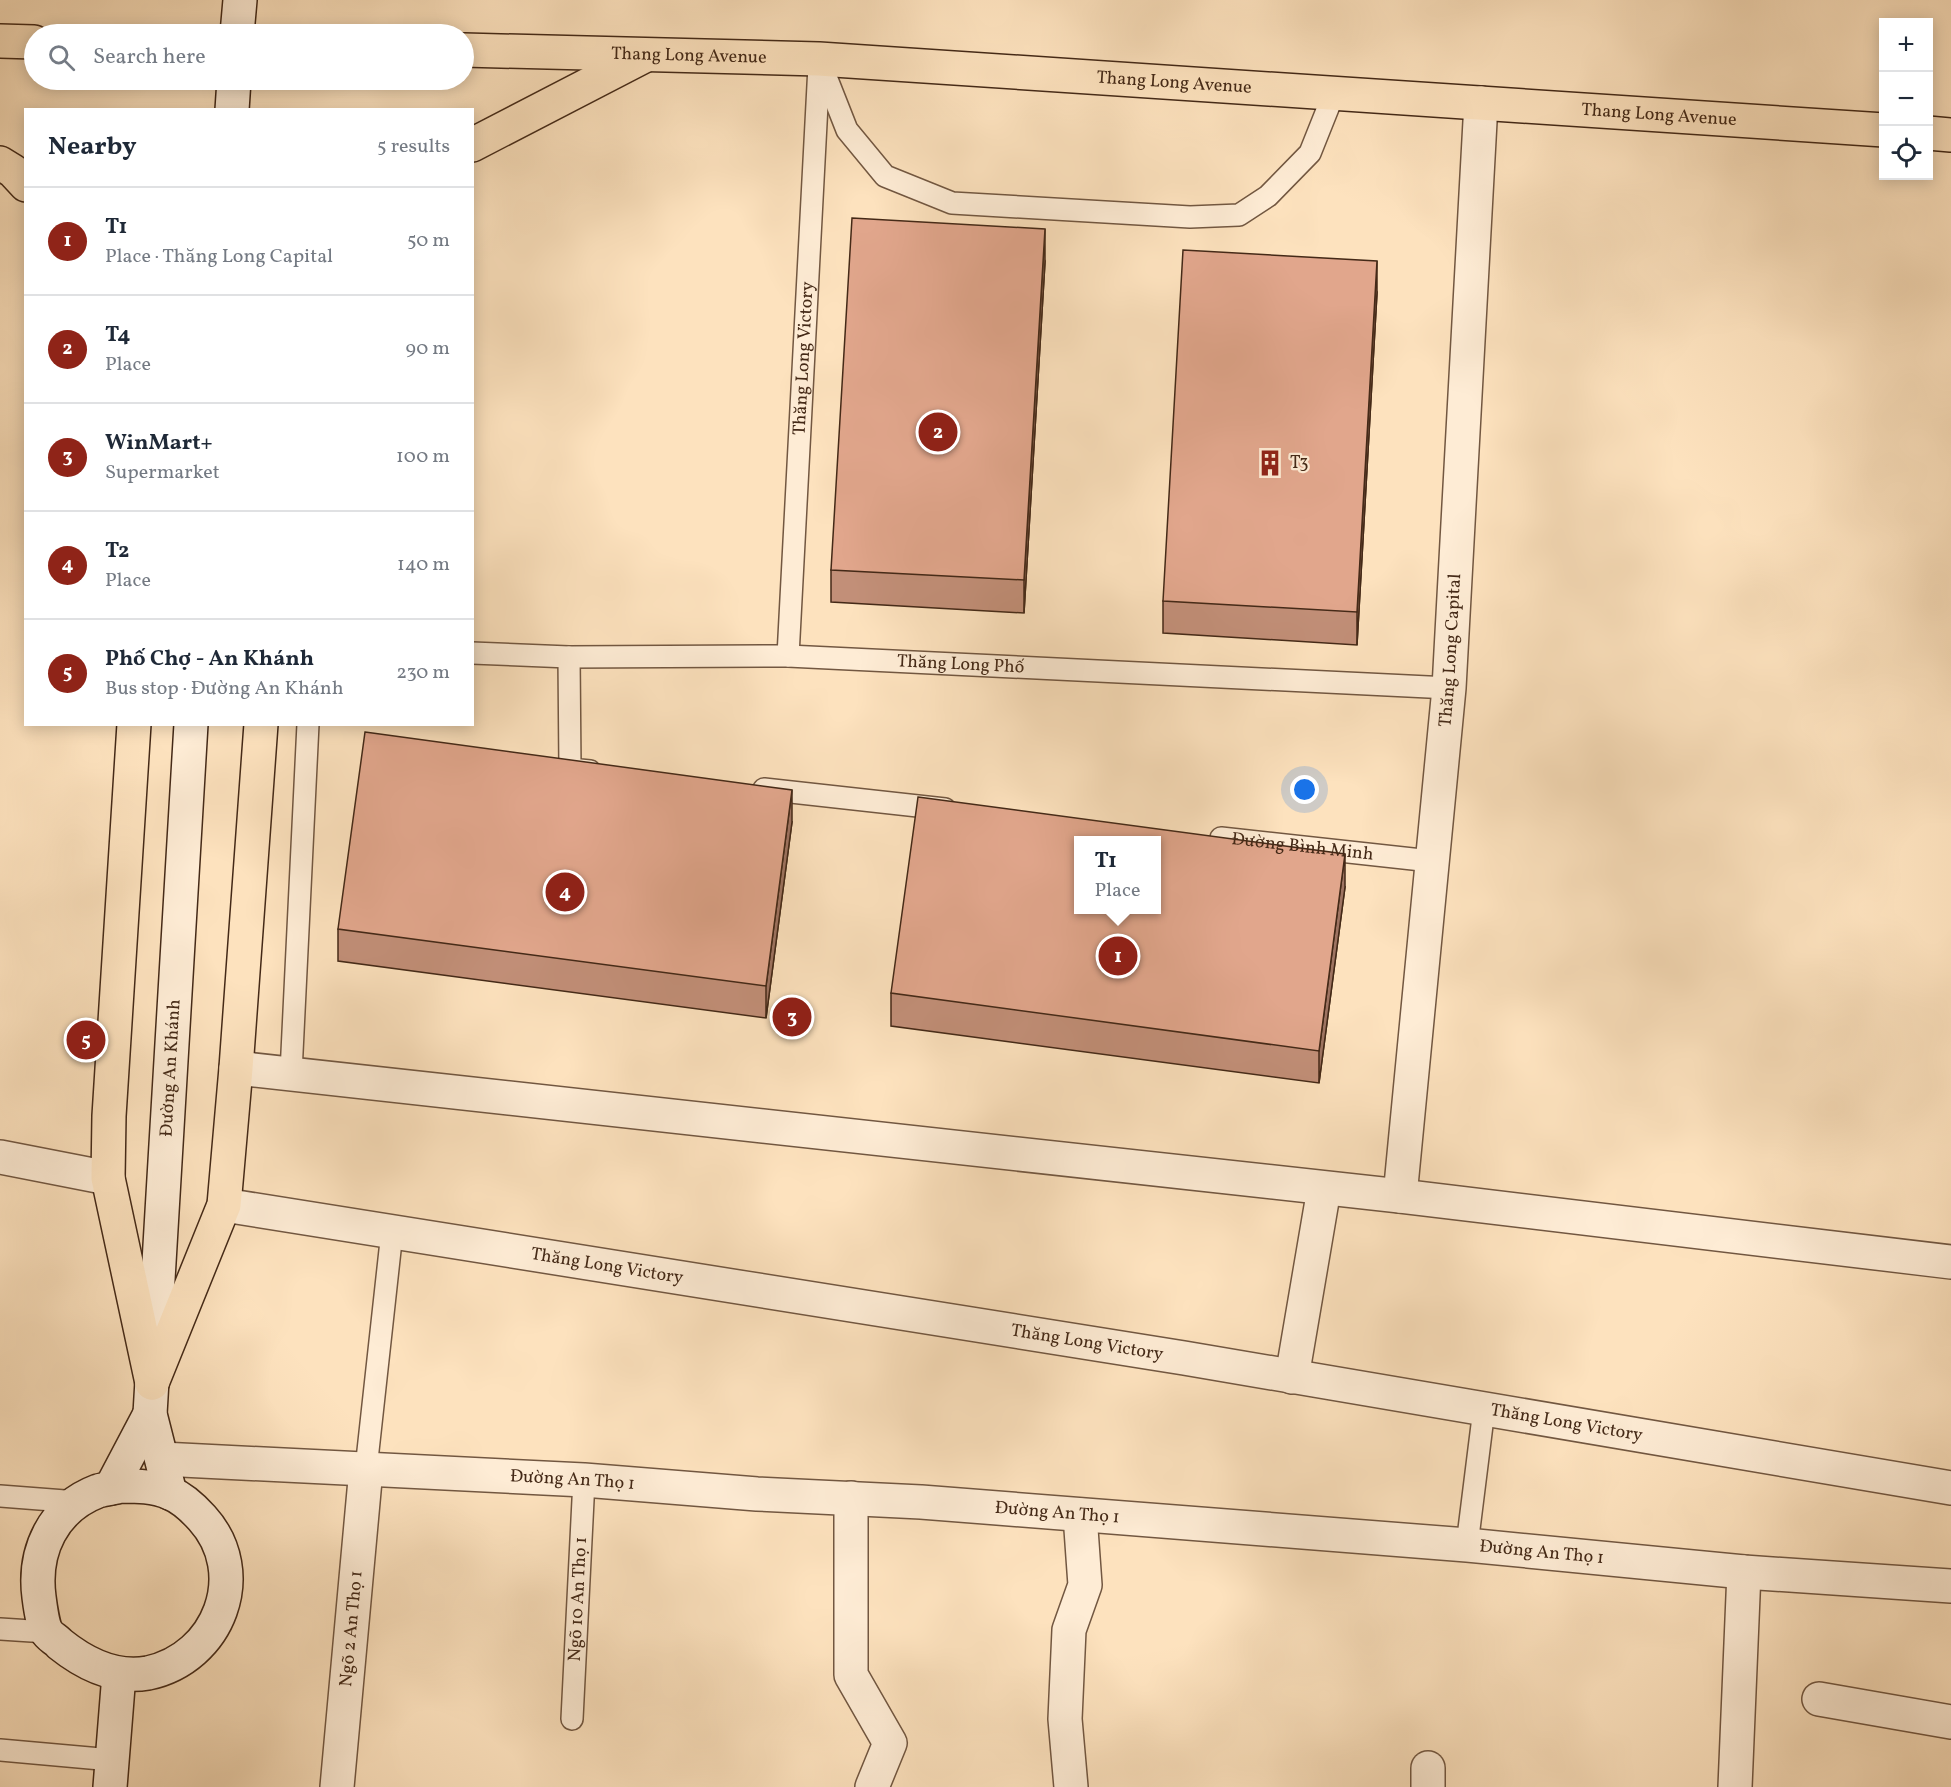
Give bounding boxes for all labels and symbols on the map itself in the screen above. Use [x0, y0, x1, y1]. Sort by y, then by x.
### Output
street label: Thang Long Avenue [611, 41, 767, 70]
street label: Thang Long Avenue [1096, 65, 1253, 100]
street label: Thang Long Avenue [1581, 97, 1737, 133]
street label: Thăng Long Victory [787, 281, 820, 436]
pin: 2 [918, 410, 958, 454]
building icon: T3 [1255, 448, 1285, 478]
place label: T3 [1290, 451, 1309, 476]
street label: Thăng Long Capital [1433, 573, 1468, 728]
street label: Thăng Long Phố [896, 649, 1025, 680]
your location [1290, 775, 1319, 804]
street label: Đường Bình Minh [1230, 827, 1375, 867]
pin: 4 [546, 870, 584, 914]
pin: 1 [1098, 934, 1138, 978]
pin: 3 [772, 994, 812, 1040]
street label: Đường An Khánh [154, 998, 187, 1138]
pin: 5 [66, 1018, 106, 1062]
street label: Thăng Long Victory [529, 1242, 685, 1291]
street label: Thăng Long Victory [1009, 1318, 1165, 1367]
street label: Thăng Long Victory [1488, 1398, 1645, 1448]
street label: Đường An Thọ 1 [509, 1464, 636, 1497]
street label: Đường An Thọ 1 [994, 1495, 1121, 1530]
street label: Đường An Thọ 1 [1478, 1534, 1605, 1571]
street label: Ngõ 10 An Thọ 1 [562, 1536, 594, 1662]
street label: Ngõ 2 An Thọ 1 [334, 1569, 369, 1688]

